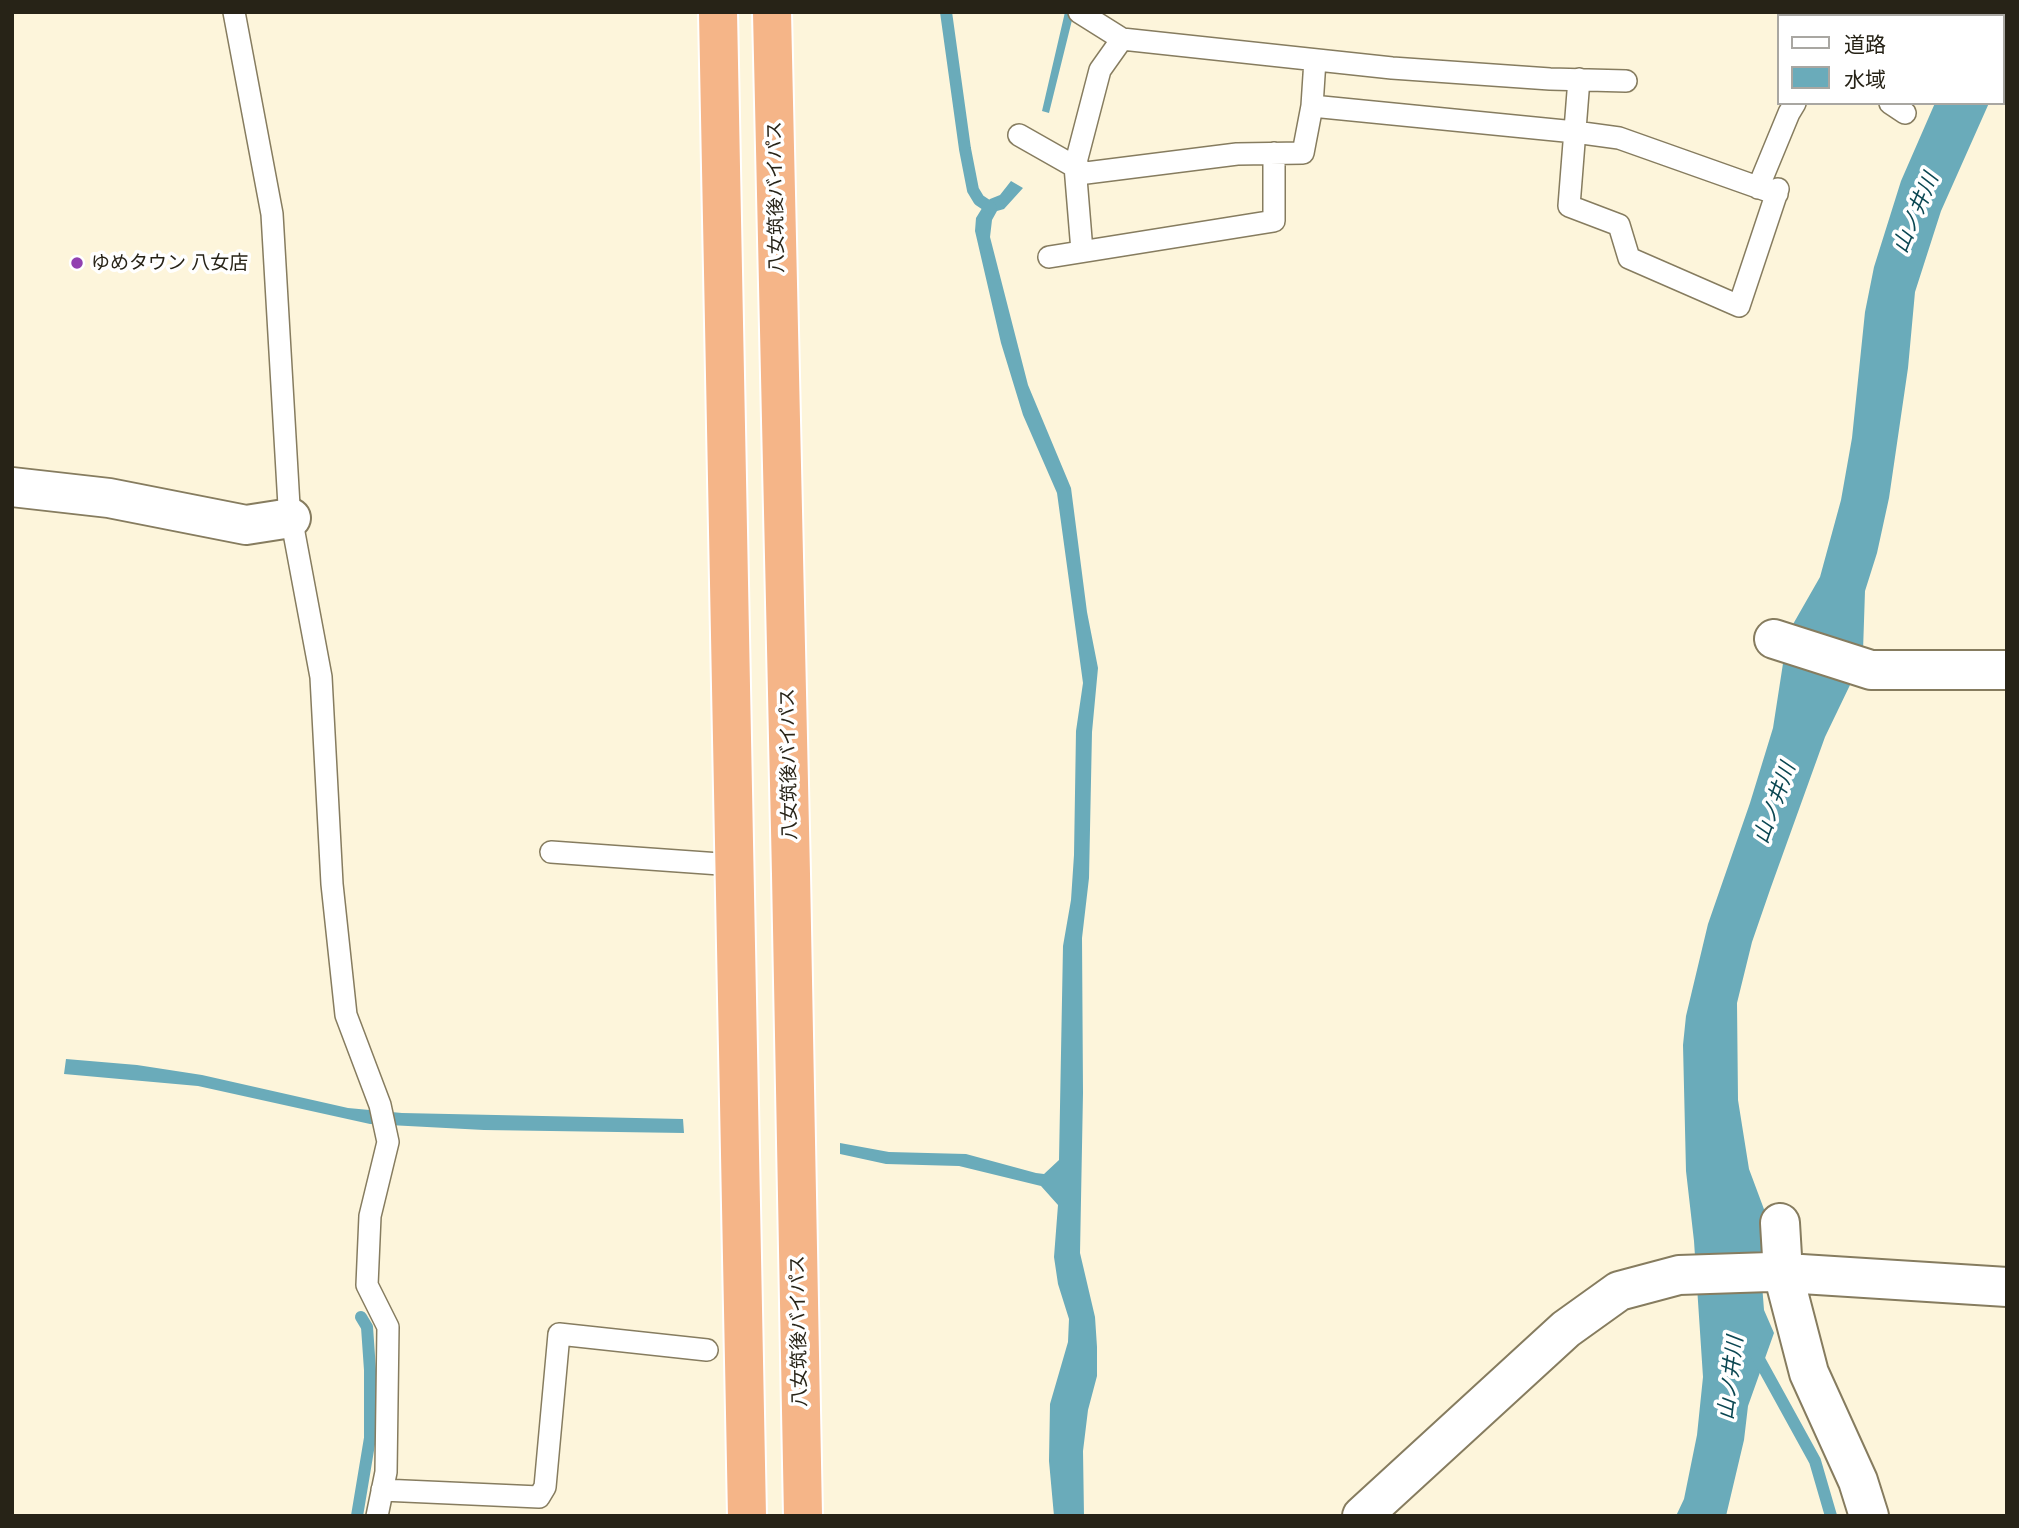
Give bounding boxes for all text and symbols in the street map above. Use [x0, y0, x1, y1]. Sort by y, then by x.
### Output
legend [1778, 14, 2005, 105]
text: 道路 [1844, 32, 1886, 57]
text: 水域 [1844, 67, 1886, 92]
street label: 八女筑後バイパス [763, 121, 789, 273]
water label: 山ノ井川 [1888, 169, 1944, 257]
place label: ゆめタウン 八女店 [91, 252, 248, 274]
marker: ゆめタウン 八女店 [69, 255, 85, 271]
street label: 八女筑後バイパス [776, 688, 802, 840]
water label: 山ノ井川 [1749, 759, 1801, 847]
street label: 八女筑後バイパス [786, 1255, 812, 1407]
water label: 山ノ井川 [1713, 1335, 1749, 1421]

